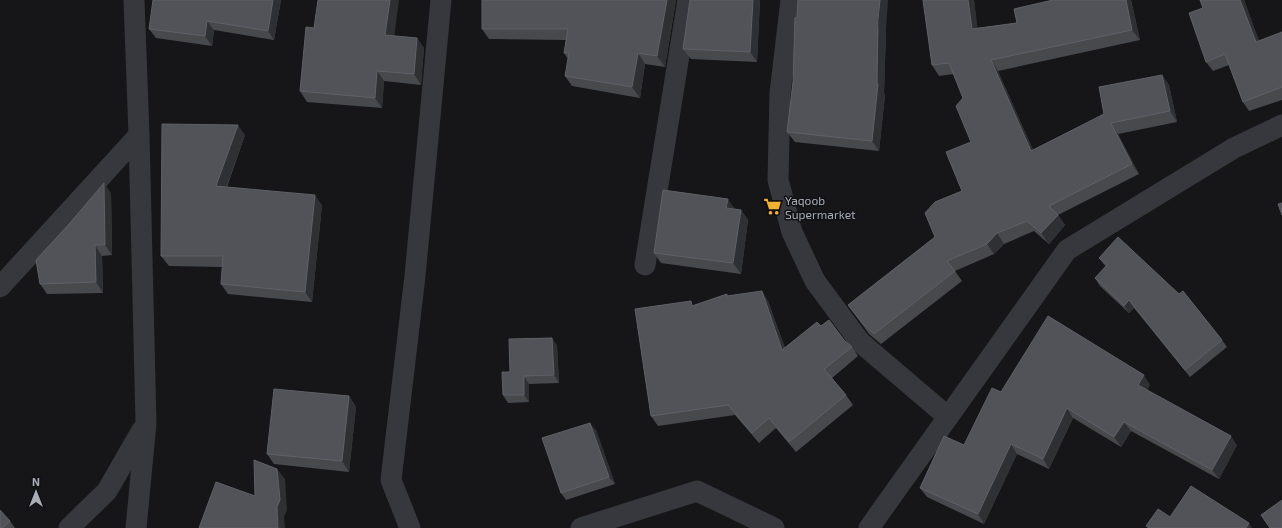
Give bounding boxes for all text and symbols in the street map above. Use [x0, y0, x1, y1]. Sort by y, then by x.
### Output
place label: Yaqoob Supermarket [785, 193, 856, 221]
supermarket icon: Yaqoob Supermarket [762, 197, 782, 217]
north arrow [16, 472, 56, 512]
text: N [32, 475, 40, 488]

